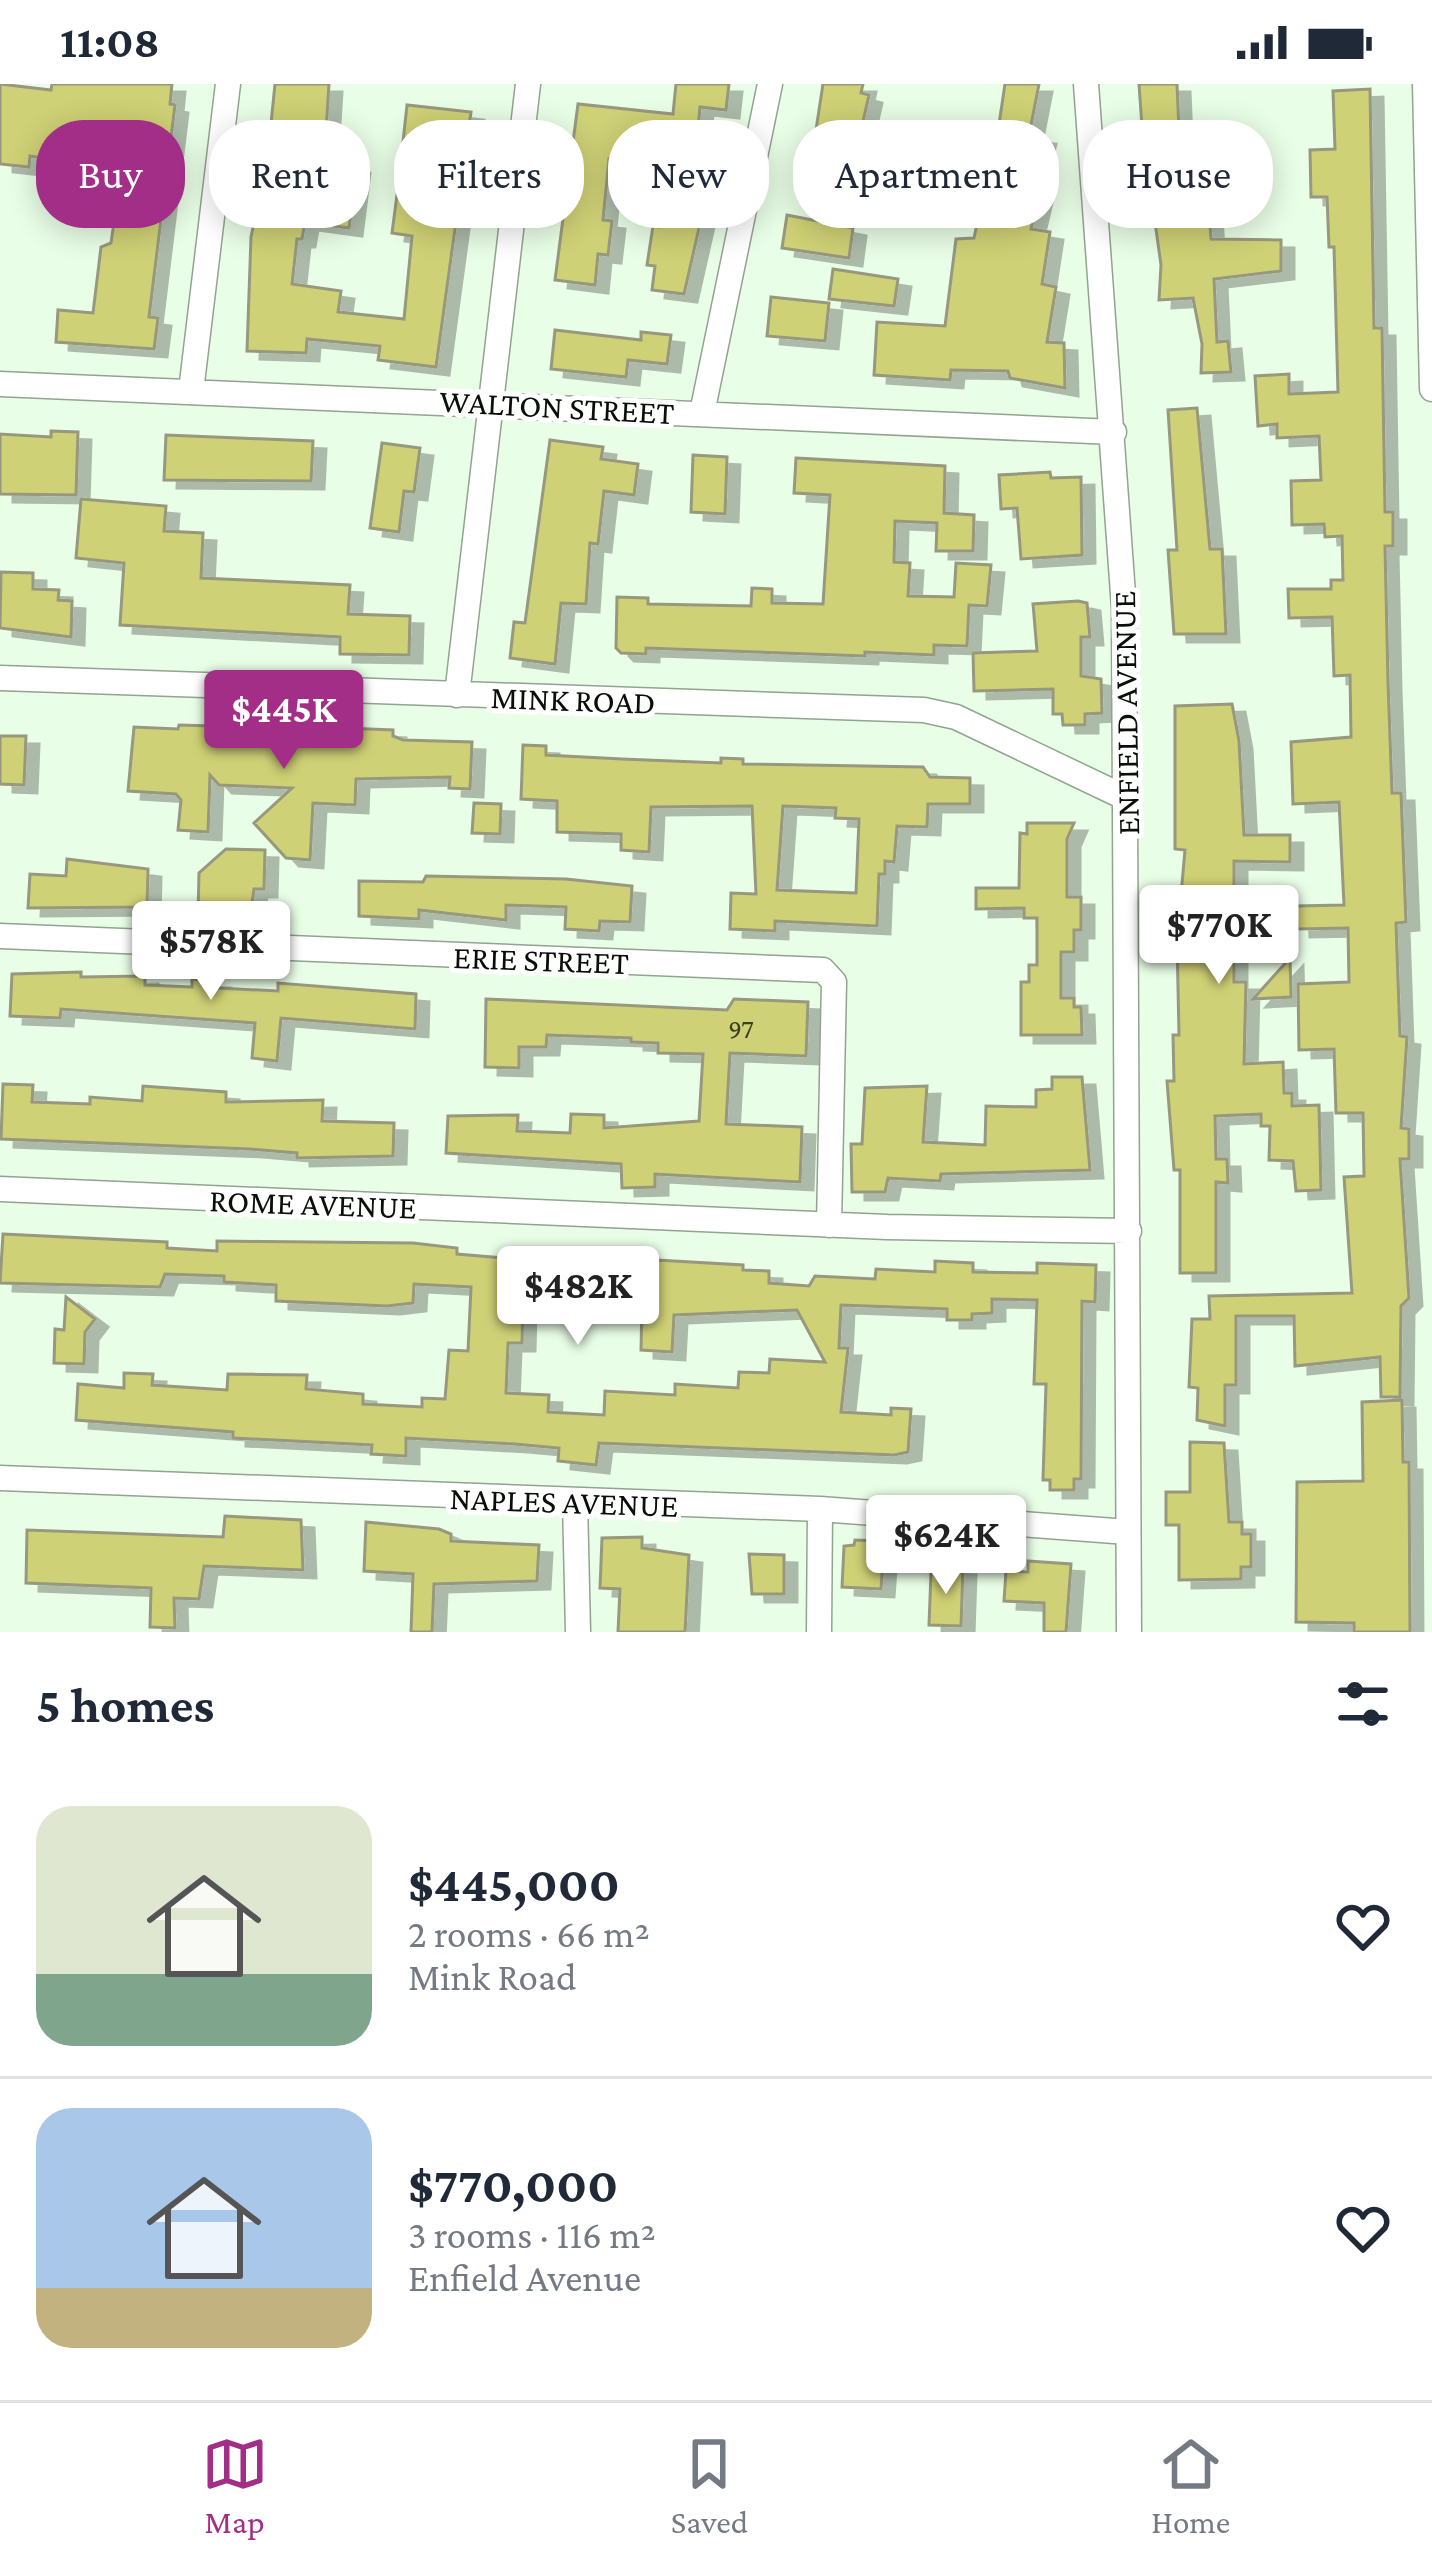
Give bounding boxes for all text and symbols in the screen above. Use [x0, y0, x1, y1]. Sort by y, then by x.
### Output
text: 11:08 [60, 17, 160, 67]
chip: Buy [36, 120, 185, 228]
chip: Rent [209, 120, 370, 228]
chip: Filters [394, 120, 584, 228]
chip: New [608, 120, 769, 228]
chip: Apartment [793, 120, 1059, 228]
chip: House [1083, 120, 1273, 228]
street label: WALTON STREET [439, 382, 675, 431]
street label: ENFIELD AVENUE [1105, 590, 1146, 836]
pin: $445K [200, 670, 368, 772]
street label: MINK ROAD [490, 678, 656, 721]
text: $445K [231, 687, 337, 730]
pin: $770K [1135, 885, 1303, 987]
pin: $578K [127, 901, 295, 1003]
text: $770K [1167, 902, 1271, 945]
text: $578K [159, 918, 263, 961]
street label: ERIE STREET [453, 938, 629, 981]
house number: 97 [728, 1014, 754, 1044]
street label: ROME AVENUE [209, 1181, 417, 1226]
pin: $482K [494, 1246, 662, 1348]
text: $482K [524, 1263, 632, 1306]
street label: NAPLES AVENUE [449, 1479, 679, 1524]
pin: $624K [862, 1495, 1030, 1597]
text: $624K [893, 1512, 999, 1555]
icon: filters [1330, 1671, 1396, 1737]
text: 5 homes [36, 1676, 214, 1733]
icon: home [132, 1854, 276, 1998]
text: $445,000 [408, 1855, 620, 1912]
icon: heart [1330, 1893, 1396, 1959]
text: 2 rooms · 66 m² [408, 1912, 650, 1955]
text: Mink Road [408, 1955, 577, 1998]
icon: home [132, 2156, 276, 2300]
text: $770,000 [408, 2156, 618, 2213]
icon: heart [1330, 2195, 1396, 2261]
text: 3 rooms · 116 m² [408, 2213, 656, 2256]
text: Enfield Avenue [408, 2256, 641, 2299]
tab: Map [202, 2431, 268, 2540]
tab: Saved [671, 2431, 748, 2540]
tab: Home [1151, 2431, 1230, 2540]

